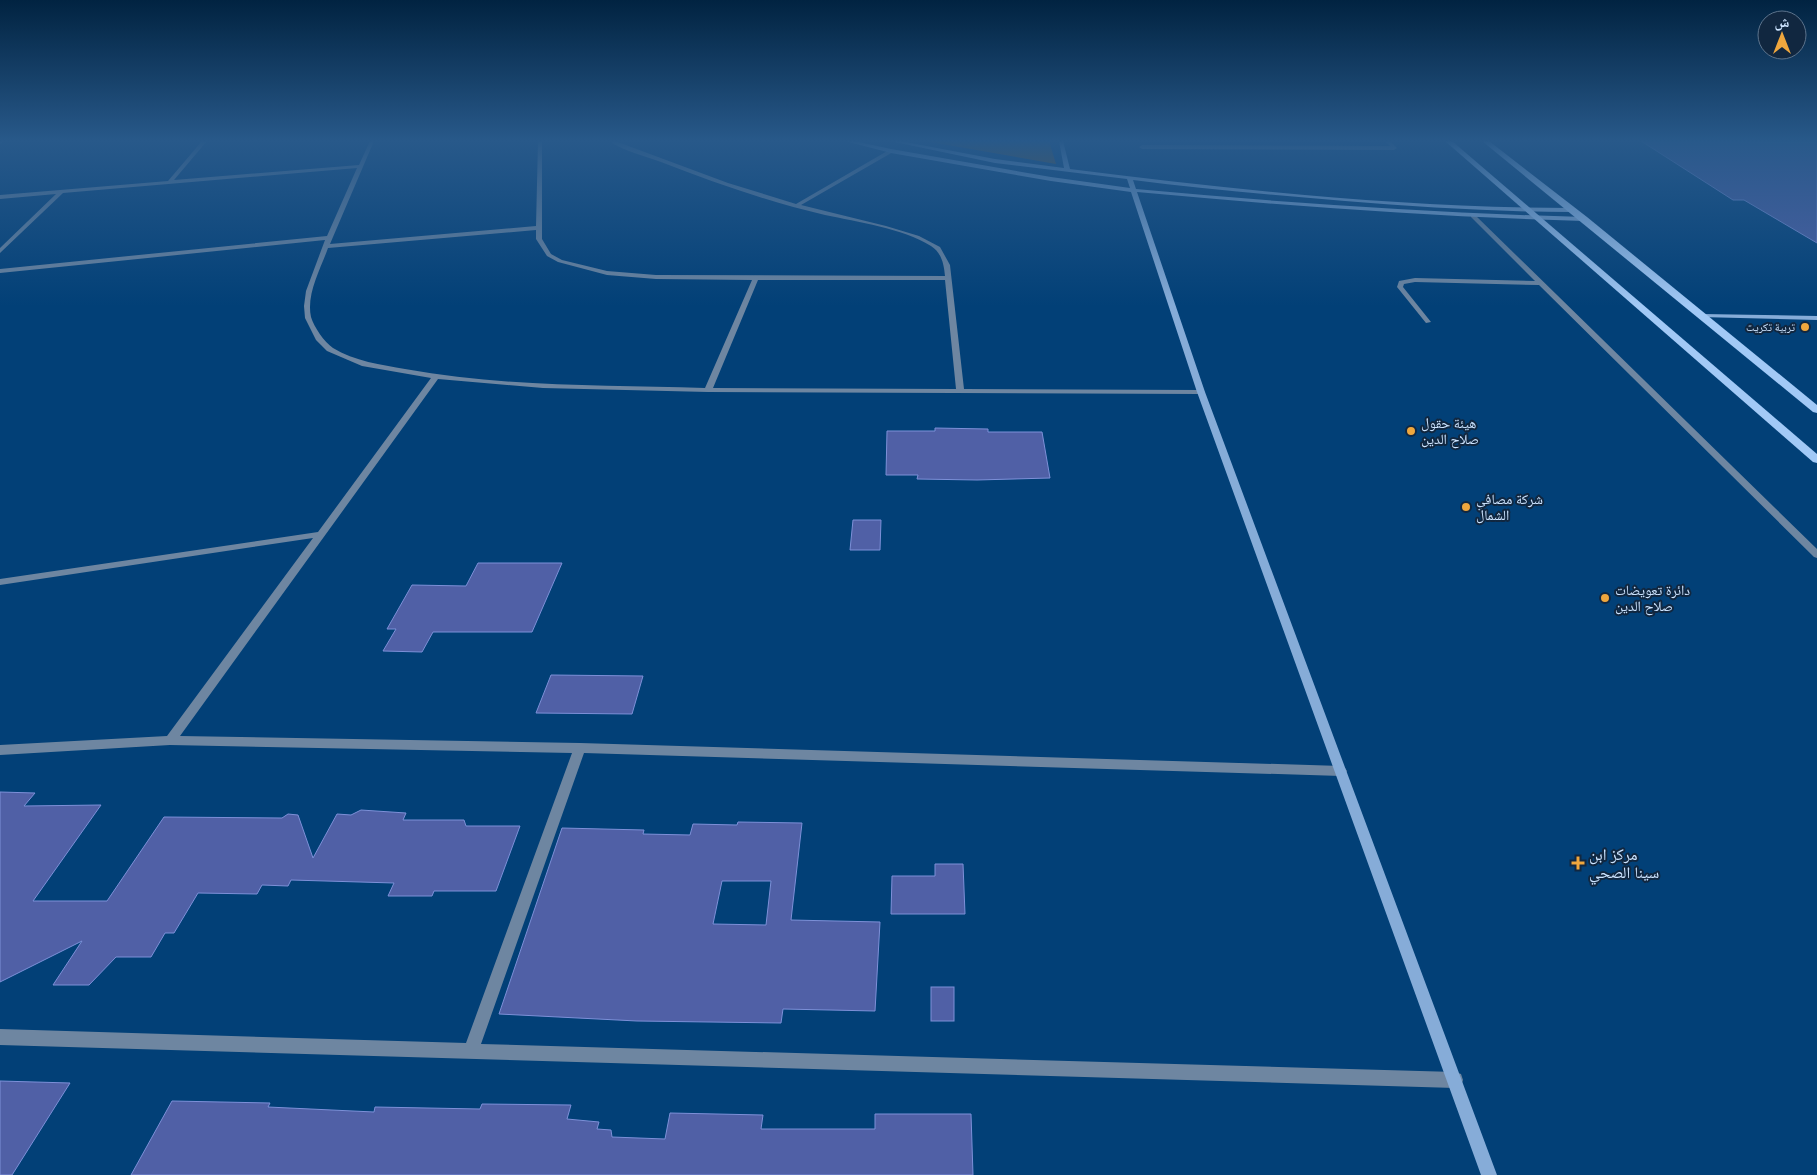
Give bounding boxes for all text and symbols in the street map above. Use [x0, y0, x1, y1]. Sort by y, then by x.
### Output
north arrow [1757, 10, 1807, 60]
text: ش [1775, 14, 1790, 31]
place label: تربية تكريت [1746, 321, 1796, 334]
marker: تربية تكريت [1799, 321, 1811, 333]
place label: هيئة حقول صلاح الدين [1421, 415, 1479, 449]
marker: هيئة حقول صلاح الدين [1405, 425, 1417, 437]
place label: شركة مصافي الشمال [1476, 491, 1543, 524]
marker: شركة مصافي الشمال [1460, 501, 1472, 513]
place label: دائرة تعويضات صلاح الدين [1615, 582, 1690, 616]
marker: دائرة تعويضات صلاح الدين [1599, 592, 1611, 604]
place label: مركز ابن سينا الصحي [1589, 845, 1659, 885]
marker: مركز ابن سينا الصحي [1571, 856, 1585, 870]

